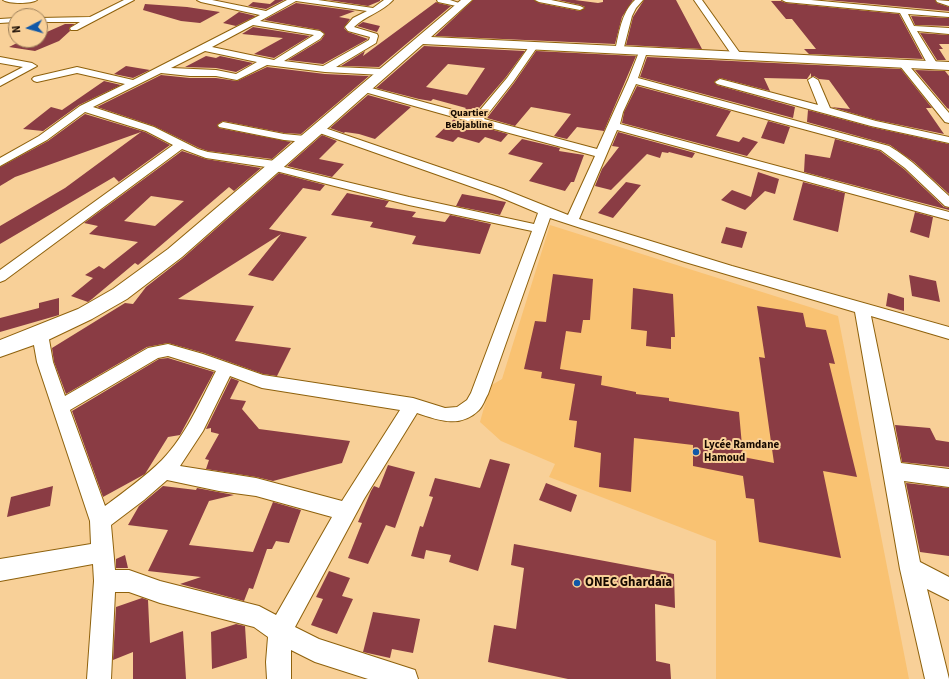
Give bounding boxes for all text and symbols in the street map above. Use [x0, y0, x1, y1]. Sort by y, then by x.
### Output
north arrow [8, 8, 48, 48]
text: N [9, 25, 24, 34]
district label: Quartier Bebjabline [445, 108, 493, 132]
place label: Lycée Ramdane Hamoud [704, 439, 779, 465]
marker: Lycée Ramdane Hamoud [691, 447, 701, 457]
place label: ONEC Ghardaïa [585, 575, 672, 591]
marker: ONEC Ghardaïa [572, 578, 582, 588]

